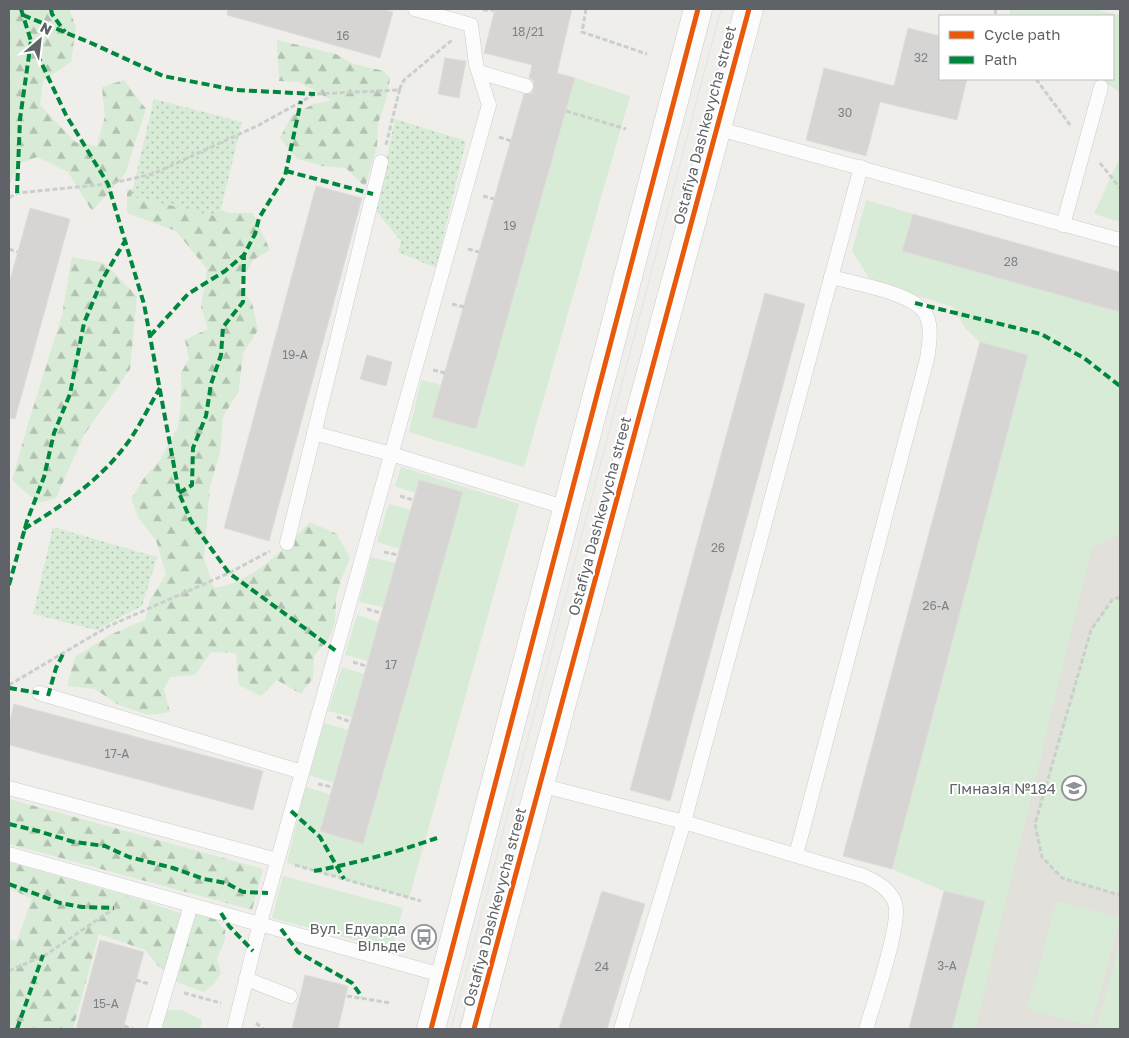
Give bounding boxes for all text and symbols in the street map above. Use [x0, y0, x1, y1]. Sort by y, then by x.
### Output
north arrow [15, 15, 65, 65]
legend [939, 15, 1114, 80]
text: N [38, 18, 55, 38]
street label: Ostafiya Dashkevycha street [669, 23, 739, 227]
house number: 18/21 [512, 24, 544, 39]
text: Cycle path [984, 25, 1060, 43]
house number: 16 [336, 28, 350, 43]
house number: 32 [914, 50, 928, 65]
text: Path [984, 50, 1017, 68]
house number: 30 [838, 105, 852, 120]
house number: 19 [503, 218, 517, 233]
house number: 28 [1004, 254, 1018, 269]
house number: 19-А [282, 347, 308, 362]
street label: Ostafiya Dashkevycha street [564, 414, 634, 618]
house number: 26 [711, 540, 725, 555]
house number: 26-А [923, 598, 949, 613]
house number: 17 [385, 657, 397, 672]
house number: 17-А [105, 746, 129, 761]
school or university icon: Гімназія №184 [1061, 775, 1087, 801]
place label: Гімназія №184 [949, 779, 1056, 797]
street label: Ostafiya Dashkevycha street [459, 805, 529, 1009]
place label: Вул. Едуарда Вільде [310, 919, 406, 954]
bus stop icon: Вул. Едуарда Вільде [411, 924, 437, 950]
house number: 3-А [937, 958, 957, 973]
house number: 24 [595, 959, 609, 974]
house number: 15-А [93, 996, 119, 1011]

